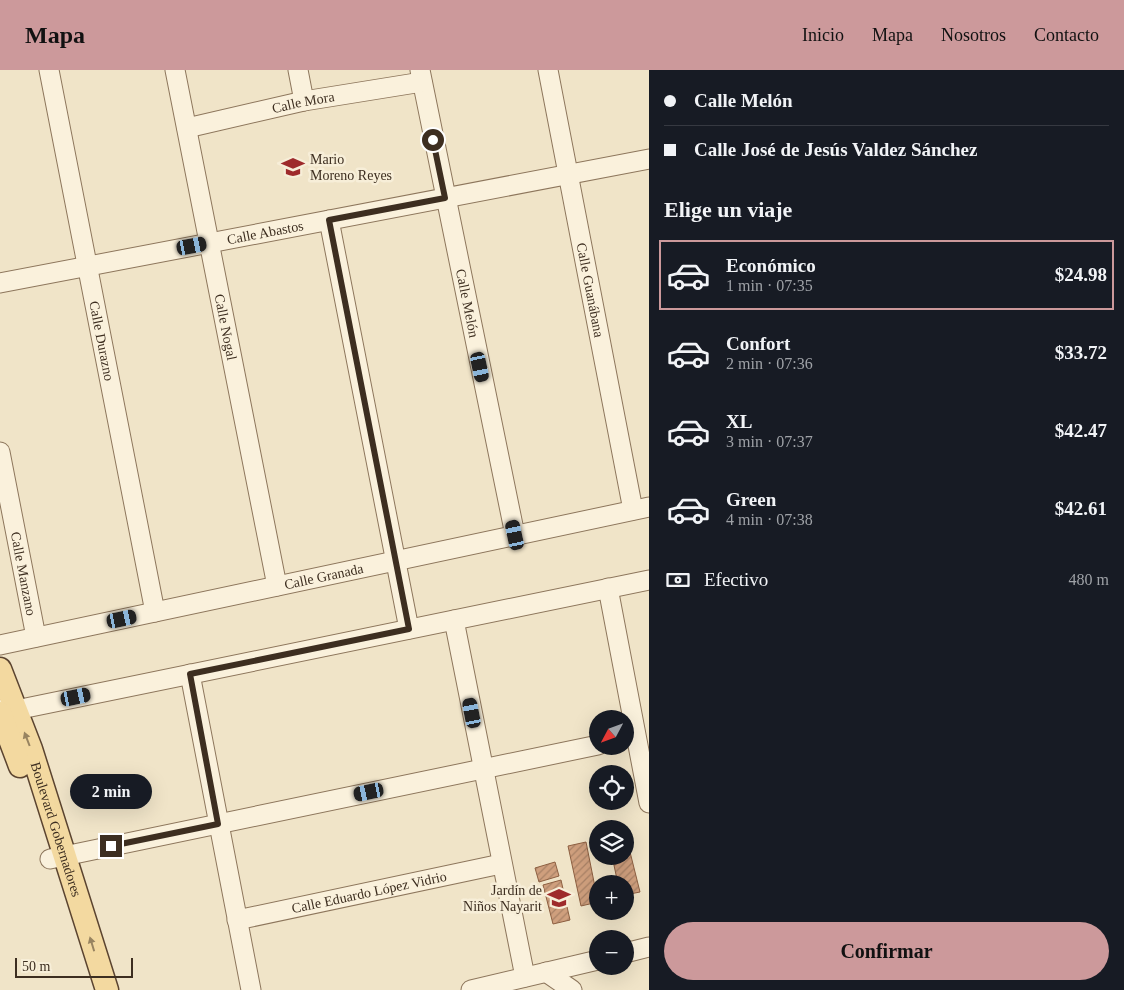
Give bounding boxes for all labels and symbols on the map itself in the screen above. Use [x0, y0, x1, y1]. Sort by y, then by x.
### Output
street label: Calle Mora [270, 89, 336, 116]
route start [422, 129, 444, 151]
place label: Mario Moreno Reyes [310, 152, 392, 183]
school or university icon: Mario Moreno Reyes [280, 154, 306, 180]
street label: Calle Abastos [226, 218, 305, 247]
car [175, 236, 208, 256]
street label: Calle Guanábana [574, 241, 607, 339]
street label: Calle Melón [453, 268, 481, 339]
street label: Calle Nogal [211, 293, 239, 362]
street label: Calle Durazno [86, 300, 117, 382]
car [469, 351, 490, 383]
car [504, 519, 525, 551]
street label: Calle Manzano [8, 531, 39, 617]
street label: Calle Granada [283, 561, 366, 592]
car [105, 609, 138, 629]
car [59, 687, 92, 707]
car [461, 697, 482, 729]
north arrow [589, 710, 634, 755]
one-way arrow [23, 731, 30, 746]
street label: Boulevard Gobernadores [28, 760, 84, 899]
callout: 2 min [70, 774, 152, 808]
car [352, 782, 385, 802]
route end [100, 835, 122, 857]
street label: Calle Eduardo López Vidrio [290, 869, 448, 916]
place label: Jardín de Niños Nayarit [463, 883, 542, 914]
school or university icon: Jardín de Niños Nayarit [546, 885, 572, 911]
one-way arrow [88, 936, 96, 951]
scale bar [15, 955, 132, 978]

